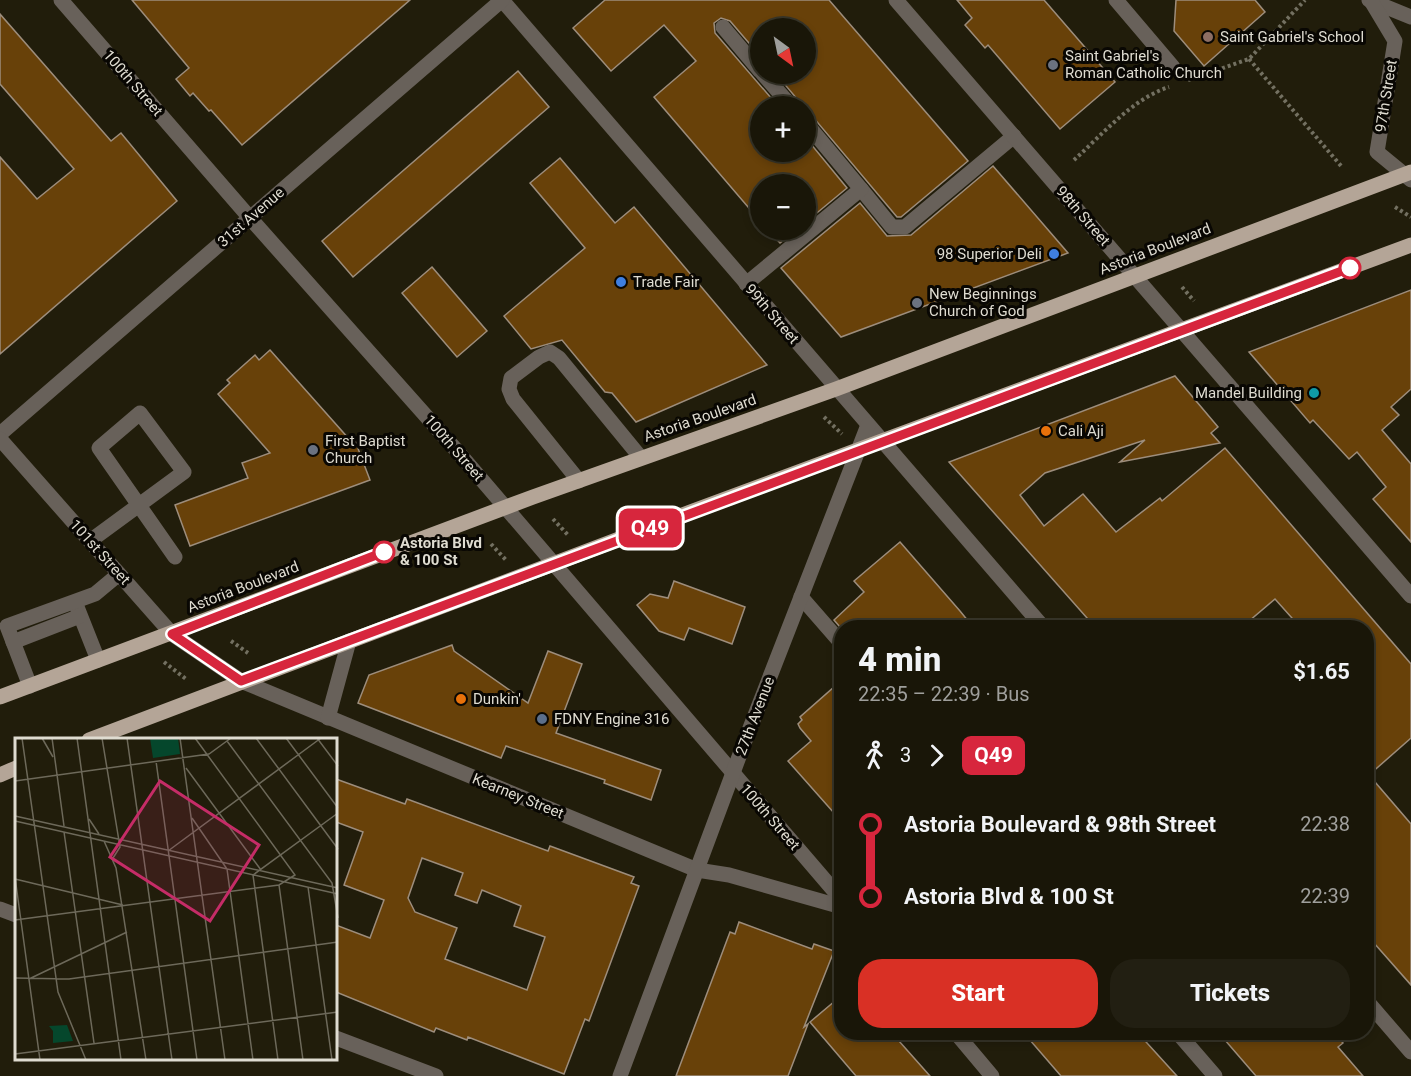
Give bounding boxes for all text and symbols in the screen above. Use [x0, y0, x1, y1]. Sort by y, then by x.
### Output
north arrow [750, 18, 816, 84]
map controls [750, 18, 816, 240]
place label: Saint Gabriel's School [1220, 28, 1364, 46]
marker: Saint Gabriel's School [1201, 30, 1215, 44]
street label: 100th Street [99, 46, 167, 120]
place label: Saint Gabriel's Roman Catholic Church [1065, 47, 1222, 82]
marker: Saint Gabriel's Roman Catholic Church [1046, 58, 1060, 72]
street label: 97th Street [1371, 58, 1401, 134]
button: + [750, 96, 816, 162]
button: − [750, 174, 816, 240]
street label: 98th Street [1052, 182, 1114, 250]
street label: 31st Avenue [214, 183, 288, 251]
street label: Astoria Boulevard [1097, 219, 1213, 279]
place label: 98 Superior Deli [937, 245, 1042, 263]
marker: 98 Superior Deli [1047, 247, 1061, 261]
unlabelled marker [1339, 257, 1361, 279]
place label: Trade Fair [633, 273, 699, 291]
marker: Trade Fair [614, 275, 628, 289]
street label: 99th Street [741, 280, 803, 348]
place label: New Beginnings Church of God [929, 285, 1037, 320]
marker: New Beginnings Church of God [910, 296, 924, 310]
place label: Mandel Building [1195, 384, 1302, 402]
marker: Mandel Building [1307, 386, 1321, 400]
street label: Astoria Boulevard [641, 390, 759, 446]
street label: 100th Street [420, 411, 488, 485]
place label: Cali Aji [1058, 422, 1104, 440]
marker: Cali Aji [1039, 424, 1053, 438]
place label: First Baptist Church [325, 432, 406, 467]
marker: First Baptist Church [306, 443, 320, 457]
line badge: Q49 [616, 508, 684, 548]
street label: 101st Street [66, 516, 134, 588]
text: Q49 [631, 516, 669, 540]
place label: Astoria Blvd & 100 St [400, 534, 482, 569]
marker: Astoria Blvd & 100 St [373, 541, 395, 563]
street label: Astoria Boulevard [185, 557, 301, 617]
text: 4 min [858, 640, 941, 679]
text: $1.65 [1293, 659, 1350, 684]
street label: 27th Avenue [732, 674, 778, 758]
text: 22:35 – 22:39 · Bus [858, 682, 1030, 706]
place label: Dunkin' [473, 690, 521, 708]
marker: Dunkin' [454, 692, 468, 706]
place label: FDNY Engine 316 [554, 710, 670, 728]
marker: FDNY Engine 316 [535, 712, 549, 726]
inset map [15, 738, 338, 1061]
icon: walk [858, 739, 891, 772]
icon: forward [920, 739, 953, 772]
text: 3 [900, 743, 911, 767]
text: Q49 [974, 743, 1013, 767]
street label: Kearney Street [470, 769, 566, 823]
street label: 100th Street [736, 780, 804, 854]
text: Astoria Boulevard & 98th Street [904, 812, 1216, 837]
text: 22:38 [1300, 812, 1350, 836]
text: Astoria Blvd & 100 St [904, 884, 1114, 909]
text: 22:39 [1300, 884, 1350, 908]
button: Start [858, 959, 1098, 1028]
button: Tickets [1110, 959, 1350, 1028]

